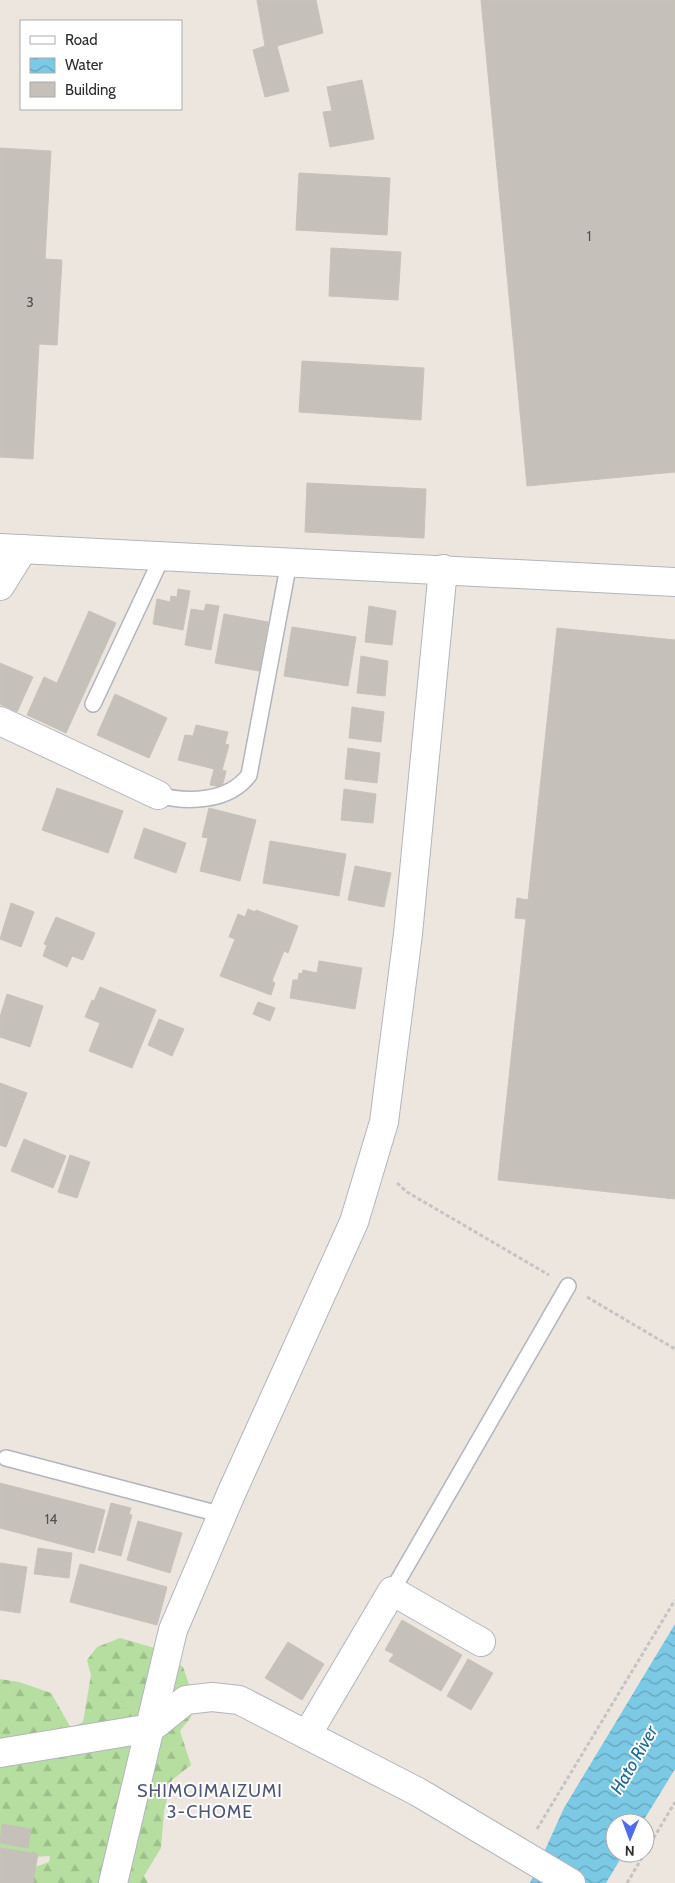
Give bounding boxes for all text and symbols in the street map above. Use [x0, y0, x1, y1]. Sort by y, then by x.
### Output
legend [20, 20, 182, 110]
text: Road [65, 31, 98, 49]
text: Water [65, 56, 103, 74]
text: Building [65, 81, 116, 99]
house number: 1 [587, 227, 591, 245]
house number: 3 [26, 293, 34, 311]
house number: 14 [45, 1510, 57, 1528]
water label: Hato River [606, 1720, 663, 1798]
district label: SHIMOIMAIZUMI 3-CHOME [137, 1780, 283, 1823]
north arrow [605, 1813, 655, 1863]
text: N [625, 1842, 635, 1860]

